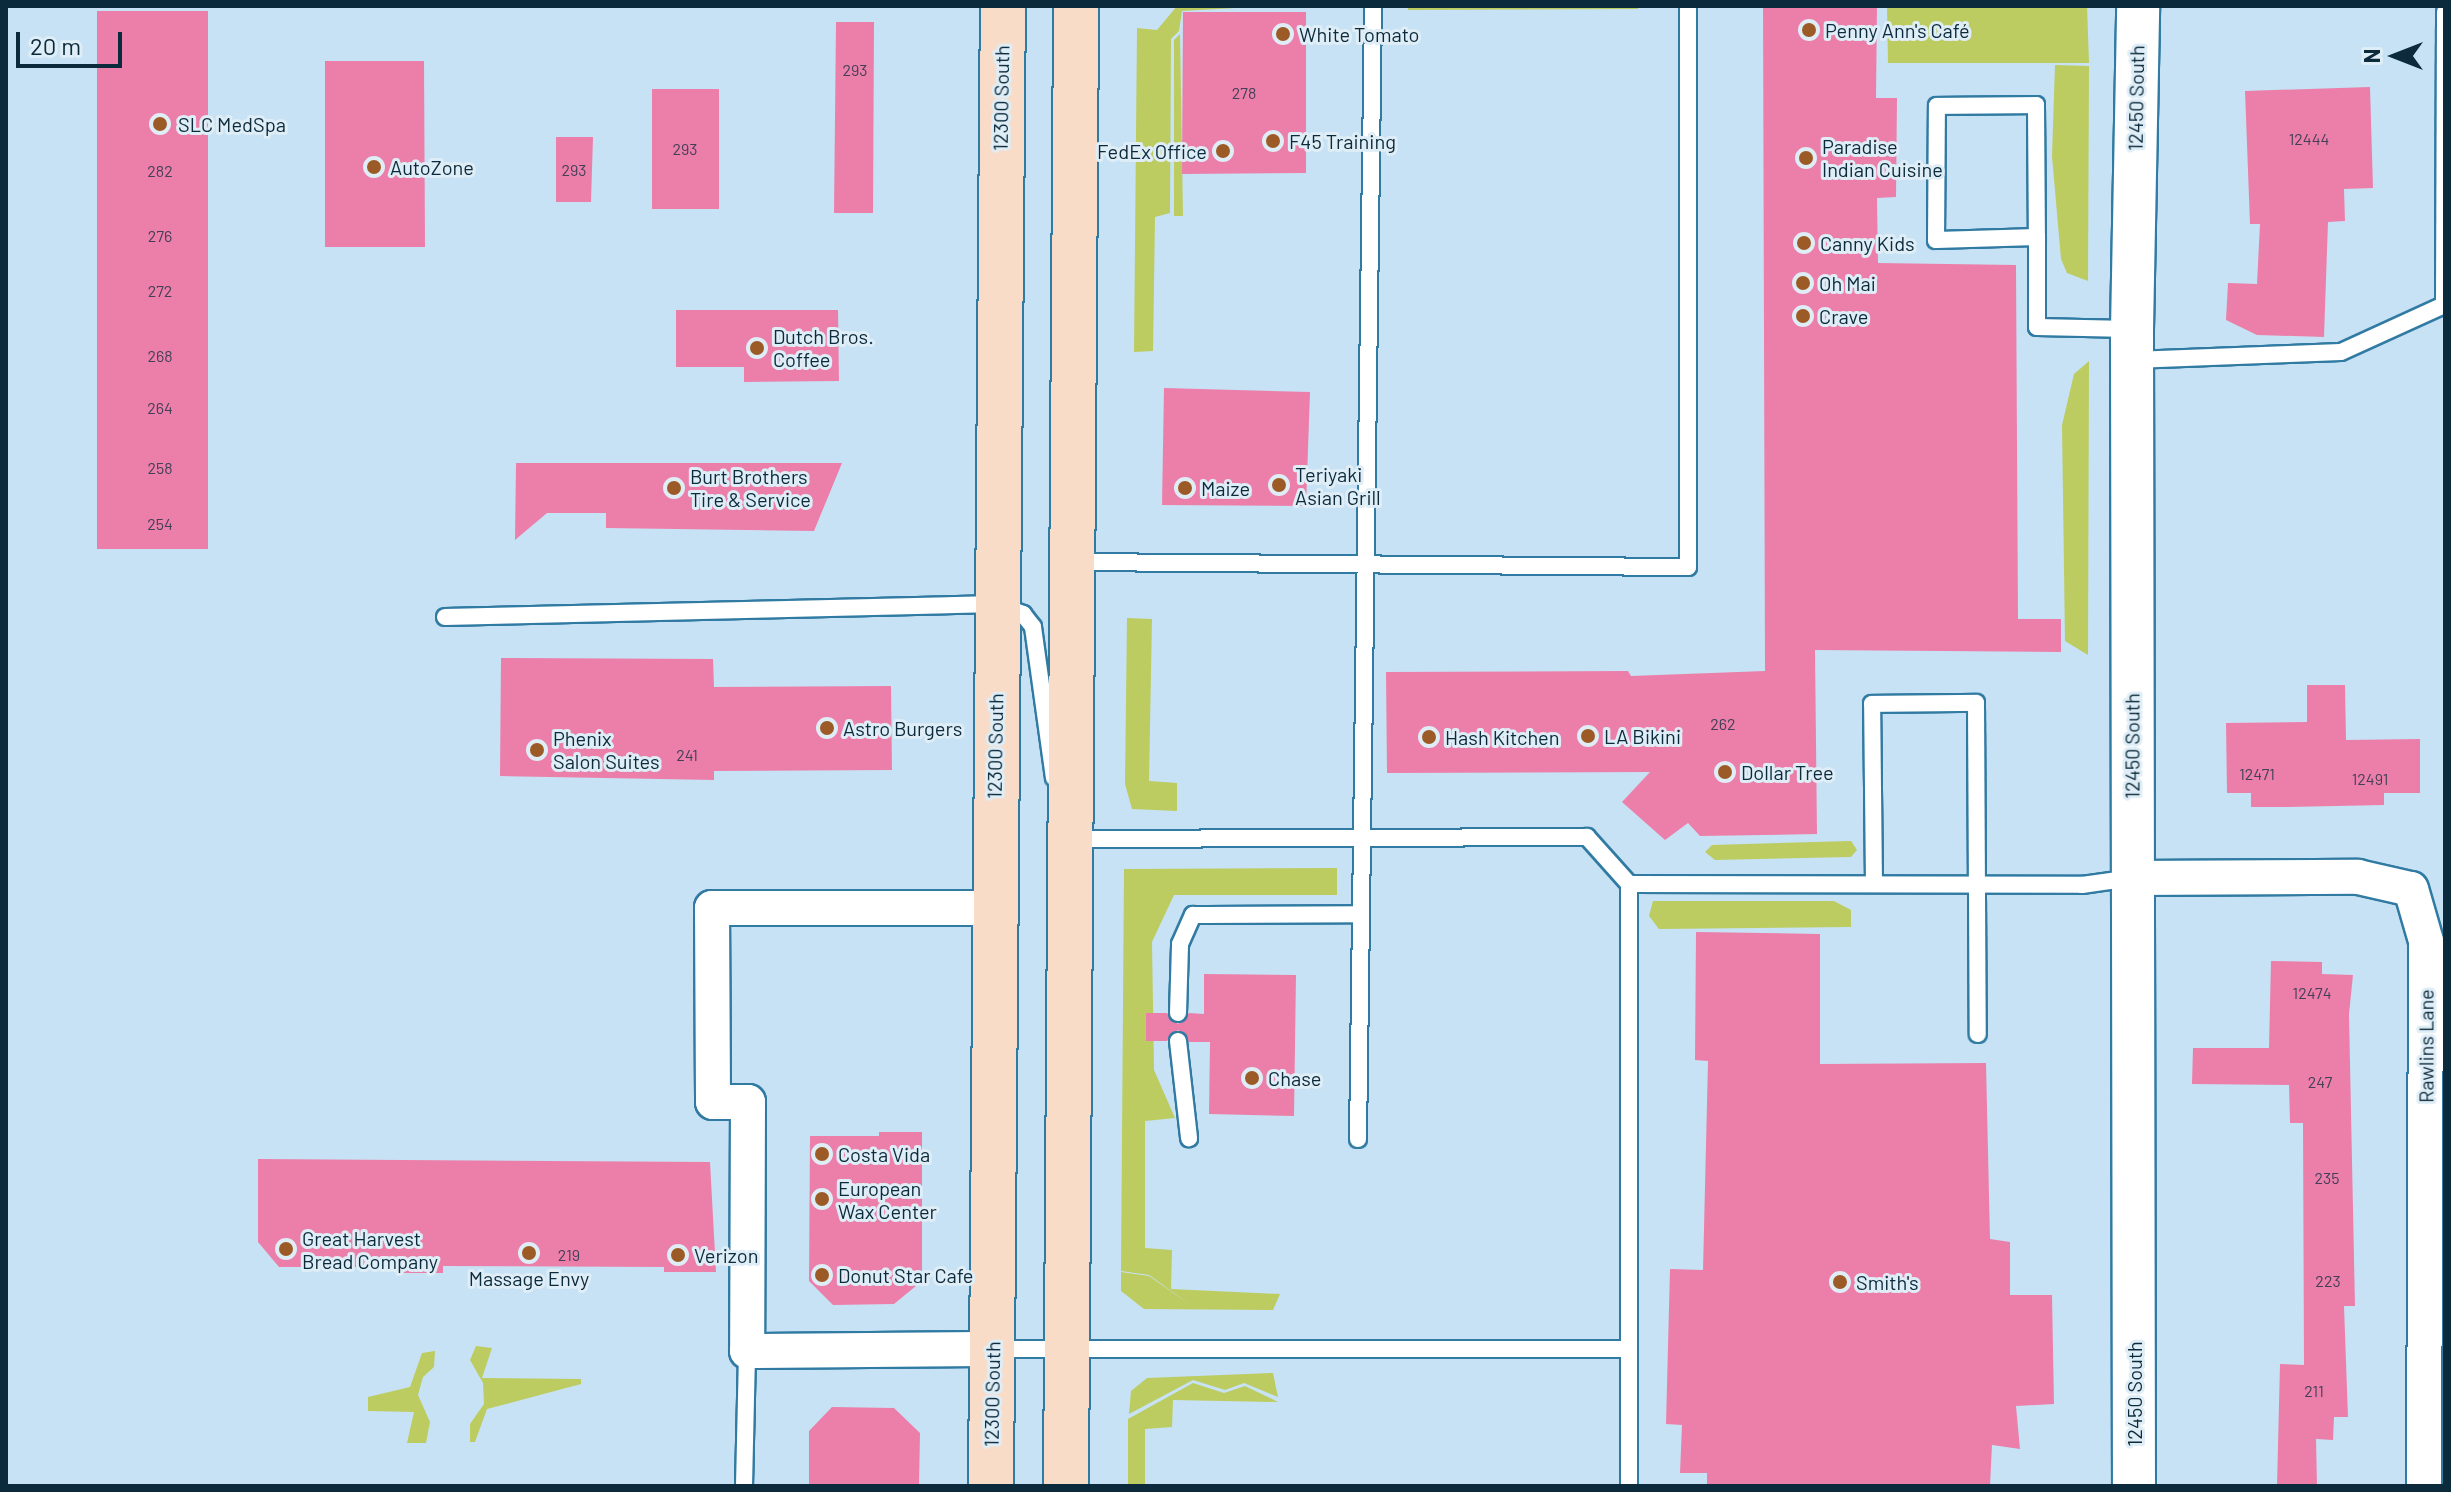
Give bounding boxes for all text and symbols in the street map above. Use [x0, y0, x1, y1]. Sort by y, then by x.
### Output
scale bar [20, 16, 126, 66]
north arrow [2355, 16, 2435, 96]
place label: Penny Ann's Café [1825, 18, 1970, 42]
marker: Penny Ann's Café [1800, 21, 1818, 39]
place label: White Tomato [1299, 22, 1420, 46]
marker: White Tomato [1274, 25, 1292, 43]
text: 20 m [30, 31, 81, 60]
street label: 12300 South [988, 45, 1014, 151]
street label: 12450 South [2123, 45, 2149, 151]
text: N [2358, 49, 2384, 63]
house number: 293 [842, 60, 868, 80]
house number: 278 [1232, 83, 1256, 103]
place label: SLC MedSpa [178, 112, 286, 136]
marker: SLC MedSpa [149, 113, 171, 135]
place label: F45 Training [1289, 129, 1396, 153]
house number: 12444 [2289, 129, 2329, 149]
marker: F45 Training [1264, 132, 1282, 150]
place label: Paradise Indian Cuisine [1822, 134, 1943, 181]
house number: 293 [672, 139, 698, 159]
place label: FedEx Office [1097, 139, 1207, 163]
marker: FedEx Office [1214, 142, 1232, 160]
marker: Paradise Indian Cuisine [1797, 149, 1815, 167]
place label: AutoZone [390, 155, 474, 179]
marker: AutoZone [365, 158, 383, 176]
house number: 293 [561, 160, 587, 180]
house number: 282 [147, 161, 173, 181]
house number: 276 [148, 226, 172, 246]
place label: Canny Kids [1820, 231, 1915, 255]
marker: Canny Kids [1795, 234, 1813, 252]
place label: Oh Mai [1819, 271, 1876, 295]
marker: Oh Mai [1794, 274, 1812, 292]
house number: 272 [148, 281, 172, 301]
place label: Crave [1819, 304, 1868, 328]
marker: Crave [1794, 307, 1812, 325]
place label: Dutch Bros. Coffee [773, 324, 874, 371]
marker: Dutch Bros. Coffee [748, 339, 766, 357]
house number: 268 [147, 346, 173, 366]
house number: 264 [147, 398, 173, 418]
house number: 258 [147, 458, 173, 478]
place label: Teriyaki Asian Grill [1295, 462, 1381, 509]
place label: Burt Brothers Tire & Service [690, 464, 811, 511]
place label: Maize [1201, 476, 1250, 500]
marker: Teriyaki Asian Grill [1270, 476, 1288, 494]
marker: Burt Brothers Tire & Service [665, 479, 683, 497]
marker: Maize [1176, 479, 1194, 497]
house number: 254 [147, 514, 173, 534]
street label: 12300 South [982, 693, 1008, 799]
street label: 12450 South [2120, 693, 2144, 799]
house number: 262 [1710, 714, 1736, 734]
place label: Astro Burgers [843, 716, 962, 740]
marker: Astro Burgers [818, 719, 836, 737]
place label: LA Bikini [1604, 724, 1681, 748]
place label: Hash Kitchen [1445, 725, 1559, 749]
place label: Phenix Salon Suites [553, 726, 660, 773]
marker: LA Bikini [1579, 727, 1597, 745]
marker: Hash Kitchen [1420, 728, 1438, 746]
marker: Phenix Salon Suites [528, 741, 546, 759]
house number: 241 [676, 745, 698, 765]
place label: Dollar Tree [1741, 760, 1834, 784]
marker: Dollar Tree [1716, 763, 1734, 781]
house number: 12471 [2239, 764, 2275, 784]
house number: 12491 [2352, 769, 2388, 789]
house number: 12474 [2293, 983, 2331, 1003]
street label: Rawlins Lane [2414, 989, 2438, 1103]
place label: Chase [1268, 1066, 1321, 1090]
marker: Chase [1243, 1069, 1261, 1087]
house number: 247 [2308, 1072, 2332, 1092]
place label: Costa Vida [838, 1142, 930, 1166]
marker: Costa Vida [813, 1145, 831, 1163]
house number: 235 [2315, 1168, 2339, 1188]
place label: European Wax Center [838, 1176, 937, 1223]
marker: European Wax Center [813, 1190, 831, 1208]
place label: Great Harvest Bread Company [302, 1226, 438, 1273]
marker: Great Harvest Bread Company [277, 1240, 295, 1258]
place label: Verizon [694, 1243, 758, 1267]
marker: Massage Envy [520, 1244, 538, 1262]
house number: 219 [558, 1245, 580, 1265]
marker: Verizon [669, 1246, 687, 1264]
place label: Donut Star Cafe [838, 1263, 973, 1287]
place label: Massage Envy [469, 1266, 589, 1290]
marker: Donut Star Cafe [813, 1266, 831, 1284]
place label: Smith's [1856, 1270, 1919, 1294]
house number: 223 [2315, 1271, 2341, 1291]
marker: Smith's [1831, 1273, 1849, 1291]
street label: 12300 South [979, 1341, 1005, 1447]
street label: 12450 South [2122, 1341, 2146, 1447]
house number: 211 [2304, 1381, 2324, 1401]

